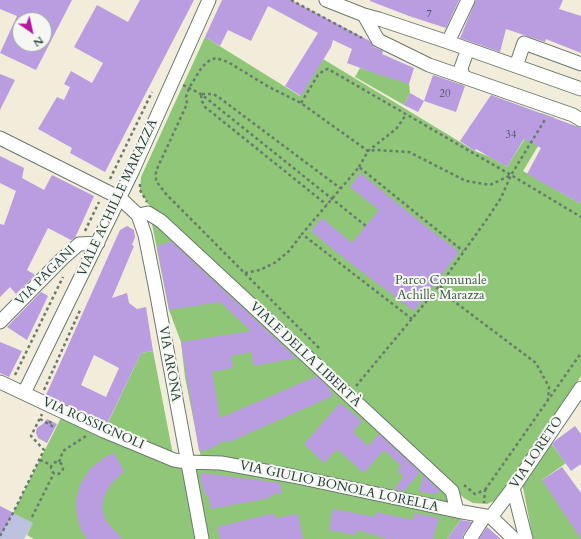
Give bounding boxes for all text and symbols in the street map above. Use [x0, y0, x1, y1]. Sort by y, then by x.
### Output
house number: 7 [426, 7, 432, 21]
north arrow [12, 12, 52, 52]
text: N [30, 33, 47, 50]
house number: 20 [439, 87, 451, 101]
street label: VIALE ACHILLE MARAZZA [75, 117, 161, 279]
house number: 34 [505, 128, 517, 142]
street label: VIA PAGANI [13, 243, 79, 309]
park label: Parco Comunale Achille Marazza [395, 273, 487, 304]
street label: VIALE DELLA LIBERTÀ [246, 299, 364, 411]
street label: VIA ARONA [155, 325, 183, 403]
street label: VIA ROSSIGNOLI [40, 395, 146, 453]
street label: VIA LORETO [507, 414, 567, 492]
street label: VIA GIULIO BONOLA LORELLA [238, 458, 440, 516]

